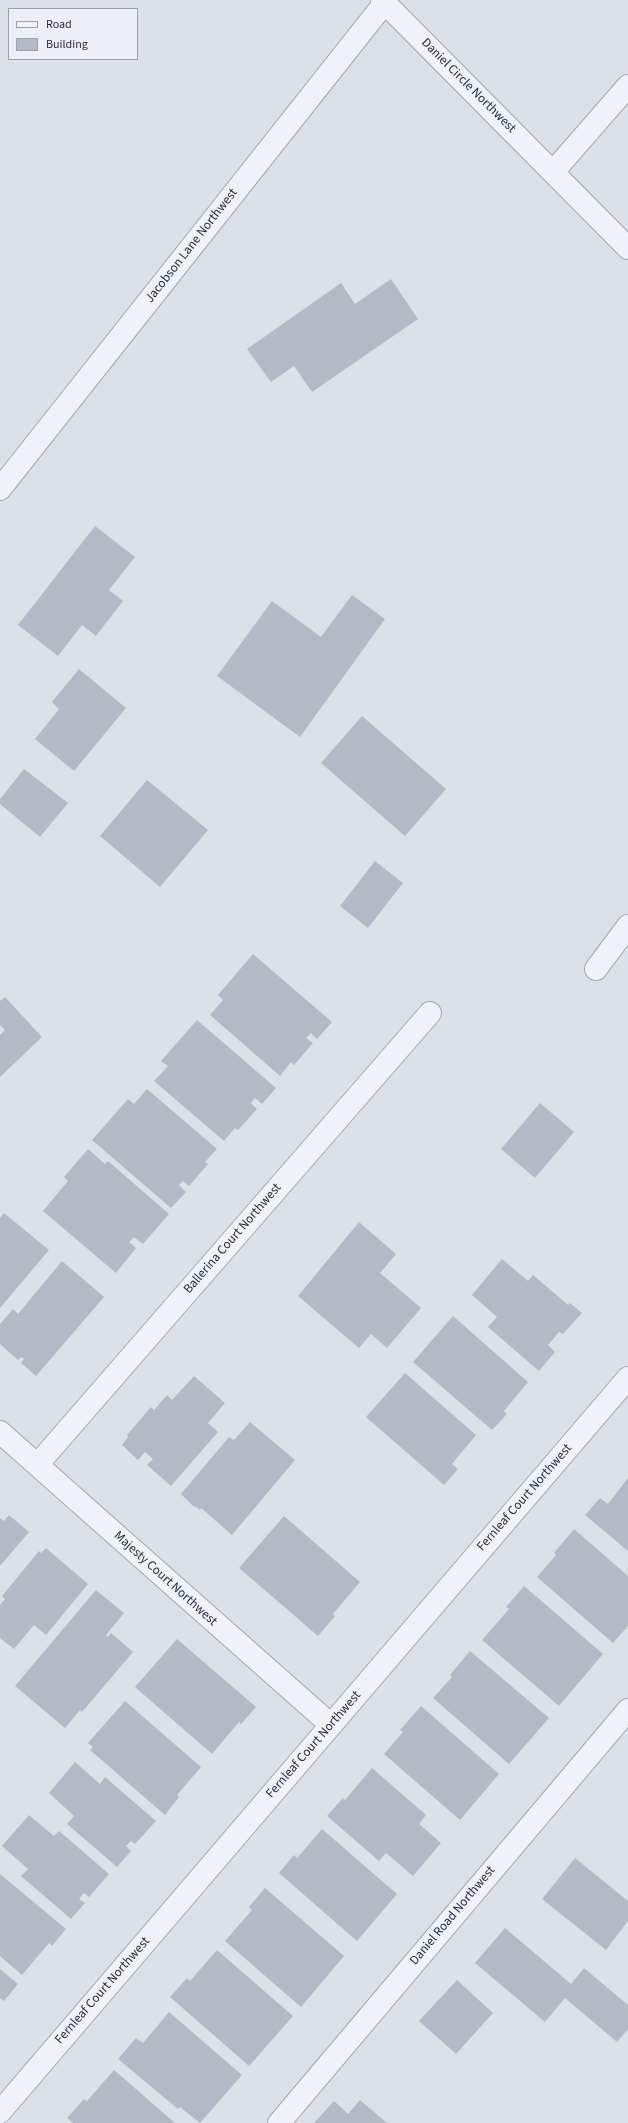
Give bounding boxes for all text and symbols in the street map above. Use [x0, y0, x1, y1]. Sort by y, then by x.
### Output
legend [8, 8, 138, 60]
text: Road [46, 16, 72, 33]
street label: Daniel Circle Northwest [417, 35, 519, 137]
text: Building [46, 36, 88, 53]
street label: Jacobson Lane Northwest [143, 186, 241, 306]
street label: Ballerina Court Northwest [181, 1181, 285, 1297]
street label: Fernleaf Court Northwest [474, 1441, 576, 1555]
street label: Majesty Court Northwest [110, 1528, 220, 1630]
street label: Fernleaf Court Northwest [263, 1688, 365, 1802]
street label: Daniel Road Northwest [407, 1863, 499, 1969]
street label: Fernleaf Court Northwest [52, 1934, 154, 2048]

